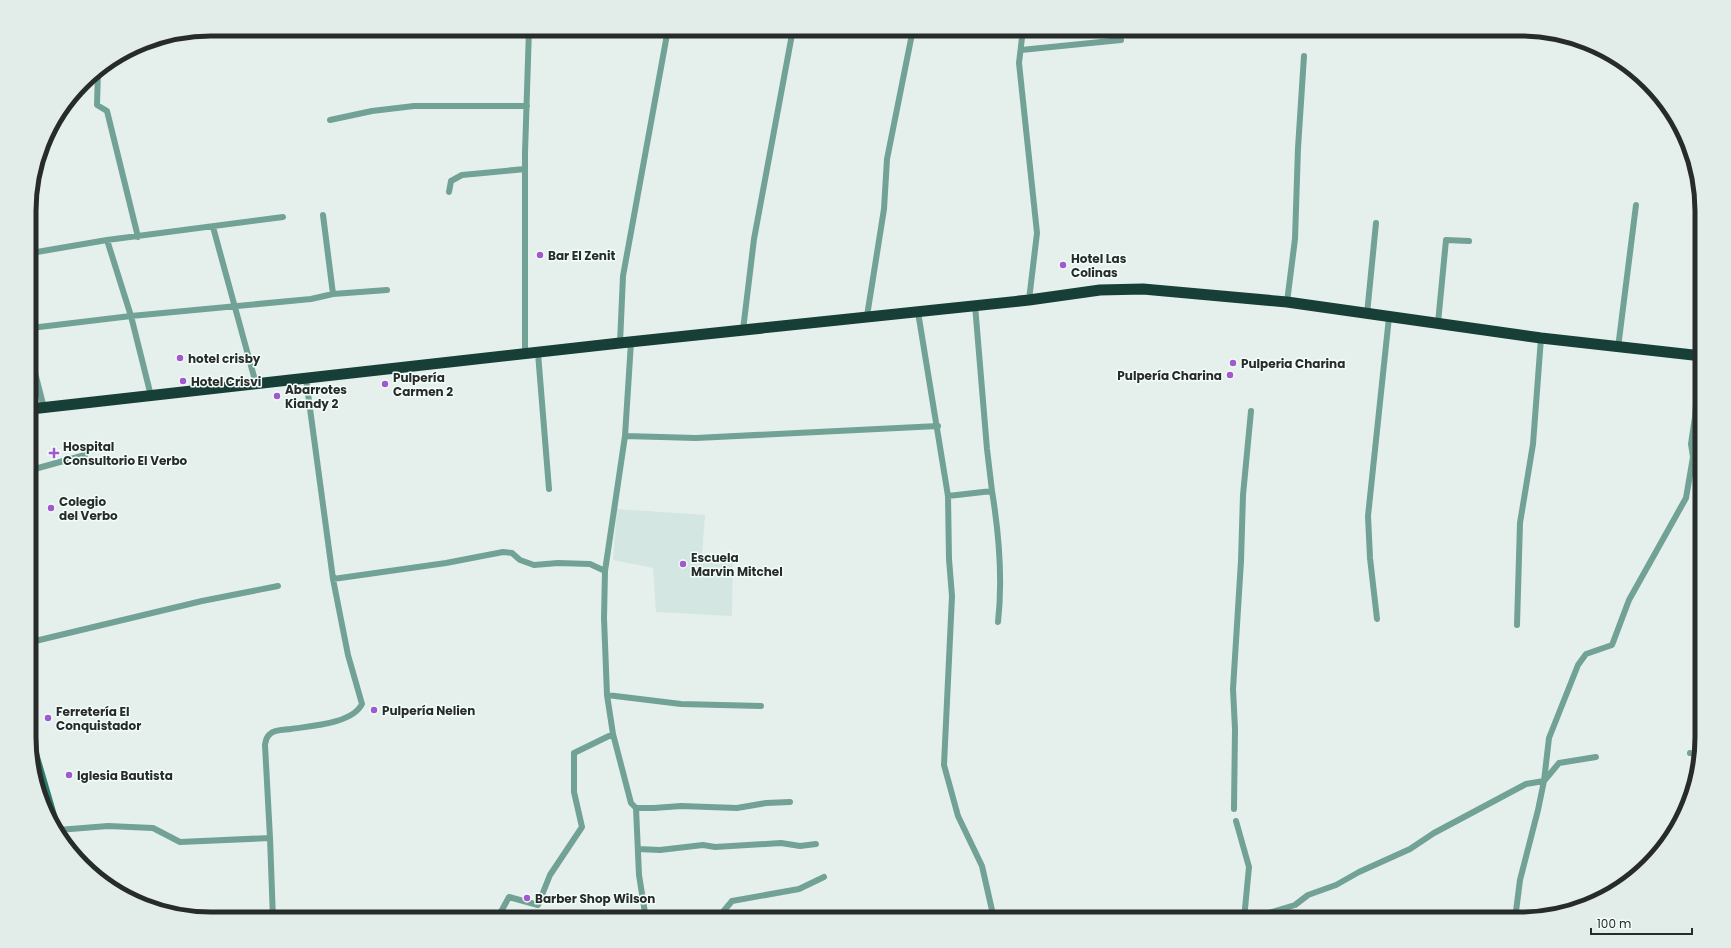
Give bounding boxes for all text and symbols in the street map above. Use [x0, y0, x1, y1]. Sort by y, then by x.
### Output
place label: Bar El Zenit [548, 247, 615, 264]
marker: Bar El Zenit [535, 250, 545, 260]
place label: Hotel Las Colinas [1071, 250, 1127, 281]
marker: Hotel Las Colinas [1058, 260, 1068, 270]
place label: hotel crisby [188, 350, 261, 367]
marker: hotel crisby [175, 353, 185, 363]
place label: Pulperia Charina [1241, 355, 1345, 372]
marker: Pulperia Charina [1228, 358, 1238, 368]
place label: Pulpería Charina [1117, 367, 1222, 384]
place label: Pulpería Carmen 2 [393, 369, 453, 400]
marker: Pulpería Charina [1225, 370, 1235, 380]
place label: Hotel Crisvi [191, 373, 261, 390]
marker: Hotel Crisvi [178, 376, 188, 386]
marker: Pulpería Carmen 2 [380, 379, 390, 389]
place label: Abarrotes Kiandy 2 [285, 381, 347, 412]
marker: Abarrotes Kiandy 2 [272, 391, 282, 401]
place label: Hospital Consultorio El Verbo [63, 438, 188, 469]
marker: Hospital Consultorio El Verbo [48, 447, 60, 459]
place label: Colegio del Verbo [59, 493, 118, 524]
marker: Colegio del Verbo [46, 503, 56, 513]
place label: Escuela Marvin Mitchel [691, 549, 783, 580]
marker: Escuela Marvin Mitchel [678, 559, 688, 569]
place label: Pulpería Nelien [382, 702, 475, 719]
place label: Ferretería El Conquistador [56, 703, 141, 734]
marker: Pulpería Nelien [369, 705, 379, 715]
marker: Ferretería El Conquistador [43, 713, 53, 723]
place label: Iglesia Bautista [77, 767, 173, 784]
marker: Iglesia Bautista [64, 770, 74, 780]
place label: Barber Shop Wilson [535, 890, 655, 907]
marker: Barber Shop Wilson [522, 893, 532, 903]
scale bar [1591, 910, 1692, 936]
text: 100 m [1597, 915, 1631, 932]

